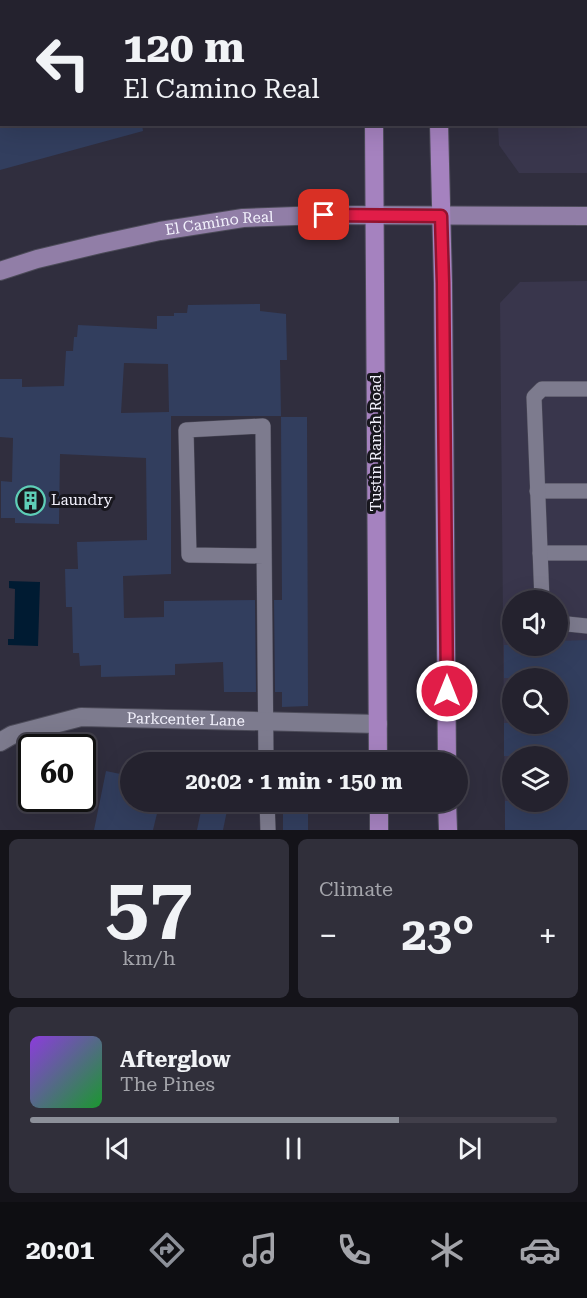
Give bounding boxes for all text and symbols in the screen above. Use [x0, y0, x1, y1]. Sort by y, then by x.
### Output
text: 120 m [123, 23, 245, 72]
icon: left [24, 24, 102, 102]
text: El Camino Real [123, 73, 320, 105]
pin [298, 189, 349, 240]
icon: arrive [307, 198, 340, 231]
street label: El Camino Real [164, 208, 274, 239]
street label: Tustin Ranch Road [367, 374, 385, 512]
building icon: Laundry [14, 484, 46, 516]
place label: Laundry [51, 491, 113, 509]
map controls [502, 590, 568, 812]
button: sound [502, 590, 568, 656]
position arrow [415, 659, 479, 723]
button: search [502, 668, 568, 734]
street label: Parkcenter Lane [127, 709, 245, 730]
speed limit sign: 60 [18, 734, 96, 812]
button: layers [502, 746, 568, 812]
text: 20:02 · 1 min · 150 m [185, 769, 403, 794]
text: 57 [105, 861, 193, 952]
text: Climate [319, 877, 393, 901]
text: 23° [402, 908, 474, 961]
text: − [319, 916, 337, 955]
text: + [539, 916, 557, 955]
text: km/h [122, 946, 176, 970]
text: Afterglow [120, 1047, 231, 1072]
text: The Pines [120, 1072, 215, 1096]
icon: previous [101, 1132, 134, 1165]
icon: pause [277, 1132, 310, 1165]
icon: next [453, 1132, 486, 1165]
icon: directions [146, 1229, 188, 1271]
icon: music [239, 1229, 281, 1271]
icon: phone [333, 1229, 375, 1271]
icon: climate [426, 1229, 468, 1271]
icon: car [519, 1229, 561, 1271]
text: 20:01 [26, 1234, 95, 1266]

